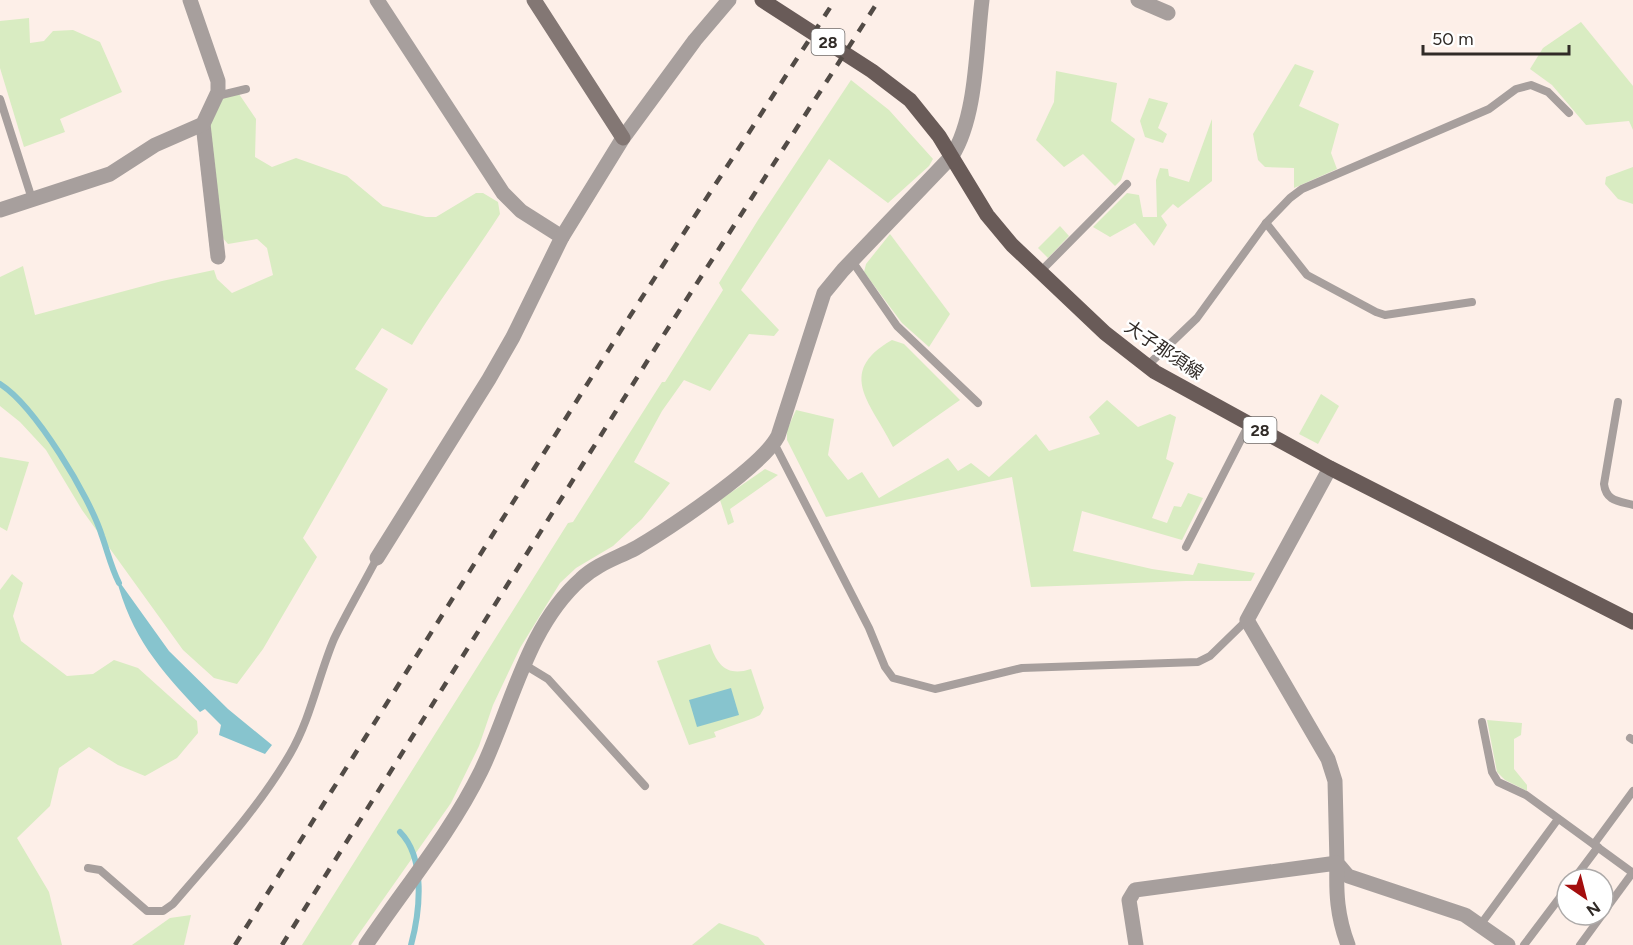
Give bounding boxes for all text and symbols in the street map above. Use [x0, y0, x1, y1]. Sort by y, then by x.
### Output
scale bar [1423, 18, 1568, 56]
text: 50 m [1432, 28, 1474, 50]
road number: 28 [812, 29, 844, 55]
street label: 大子那須線 [1121, 316, 1207, 384]
road number: 28 [1244, 417, 1276, 443]
north arrow [1555, 867, 1615, 927]
text: N [1583, 898, 1604, 920]

